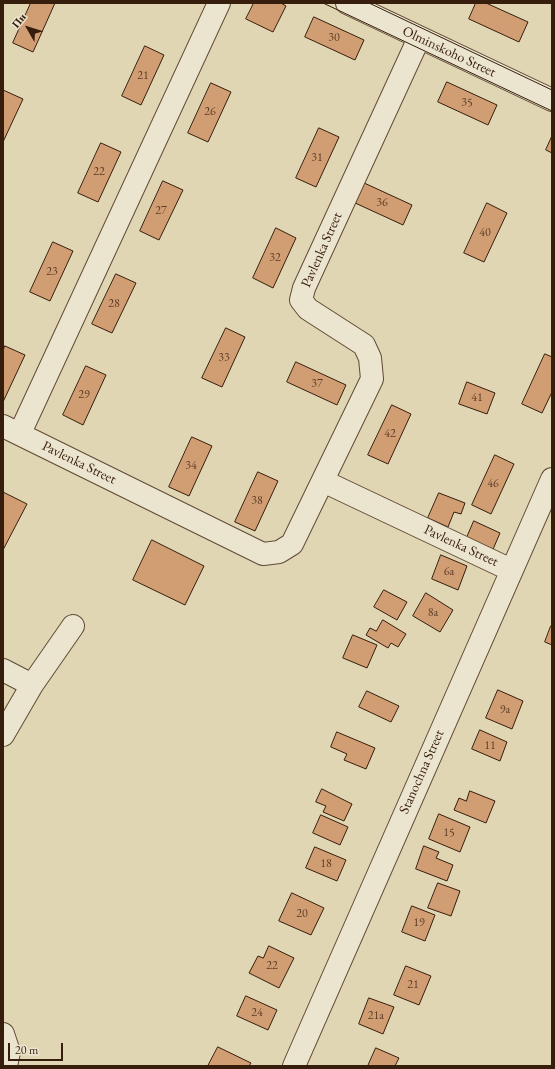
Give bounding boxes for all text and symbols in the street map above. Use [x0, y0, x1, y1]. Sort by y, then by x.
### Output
north arrow [8, 8, 48, 48]
text: Пн [8, 10, 29, 31]
street label: Olminskoho Street [400, 23, 498, 81]
house number: 30 [328, 31, 340, 45]
house number: 21 [137, 69, 149, 83]
house number: 35 [461, 96, 473, 110]
house number: 26 [204, 105, 216, 119]
house number: 31 [311, 151, 323, 165]
house number: 22 [93, 165, 105, 179]
house number: 36 [376, 196, 388, 210]
house number: 27 [155, 204, 167, 218]
street label: Pavlenka Street [298, 210, 346, 290]
house number: 40 [479, 226, 491, 240]
house number: 32 [269, 251, 281, 265]
house number: 23 [46, 265, 58, 279]
house number: 28 [108, 297, 120, 311]
house number: 33 [218, 351, 230, 365]
house number: 37 [311, 377, 323, 391]
house number: 29 [78, 388, 90, 402]
house number: 41 [471, 391, 483, 405]
house number: 42 [384, 427, 396, 441]
street label: Pavlenka Street [39, 438, 119, 488]
house number: 34 [185, 459, 197, 473]
house number: 46 [487, 477, 499, 491]
house number: 38 [251, 494, 263, 508]
street label: Pavlenka Street [421, 521, 501, 571]
house number: 6а [444, 565, 454, 579]
house number: 8а [428, 606, 438, 620]
house number: 9а [500, 703, 510, 717]
street label: Stanochna Street [396, 727, 448, 817]
house number: 11 [484, 739, 496, 753]
house number: 15 [443, 826, 455, 840]
house number: 18 [320, 857, 332, 871]
house number: 20 [296, 907, 308, 921]
house number: 19 [413, 916, 425, 930]
house number: 22 [266, 959, 278, 973]
house number: 21 [407, 978, 419, 992]
house number: 24 [251, 1006, 263, 1020]
house number: 21а [368, 1009, 384, 1023]
scale bar [10, 1035, 65, 1061]
text: 20 m [15, 1042, 38, 1058]

